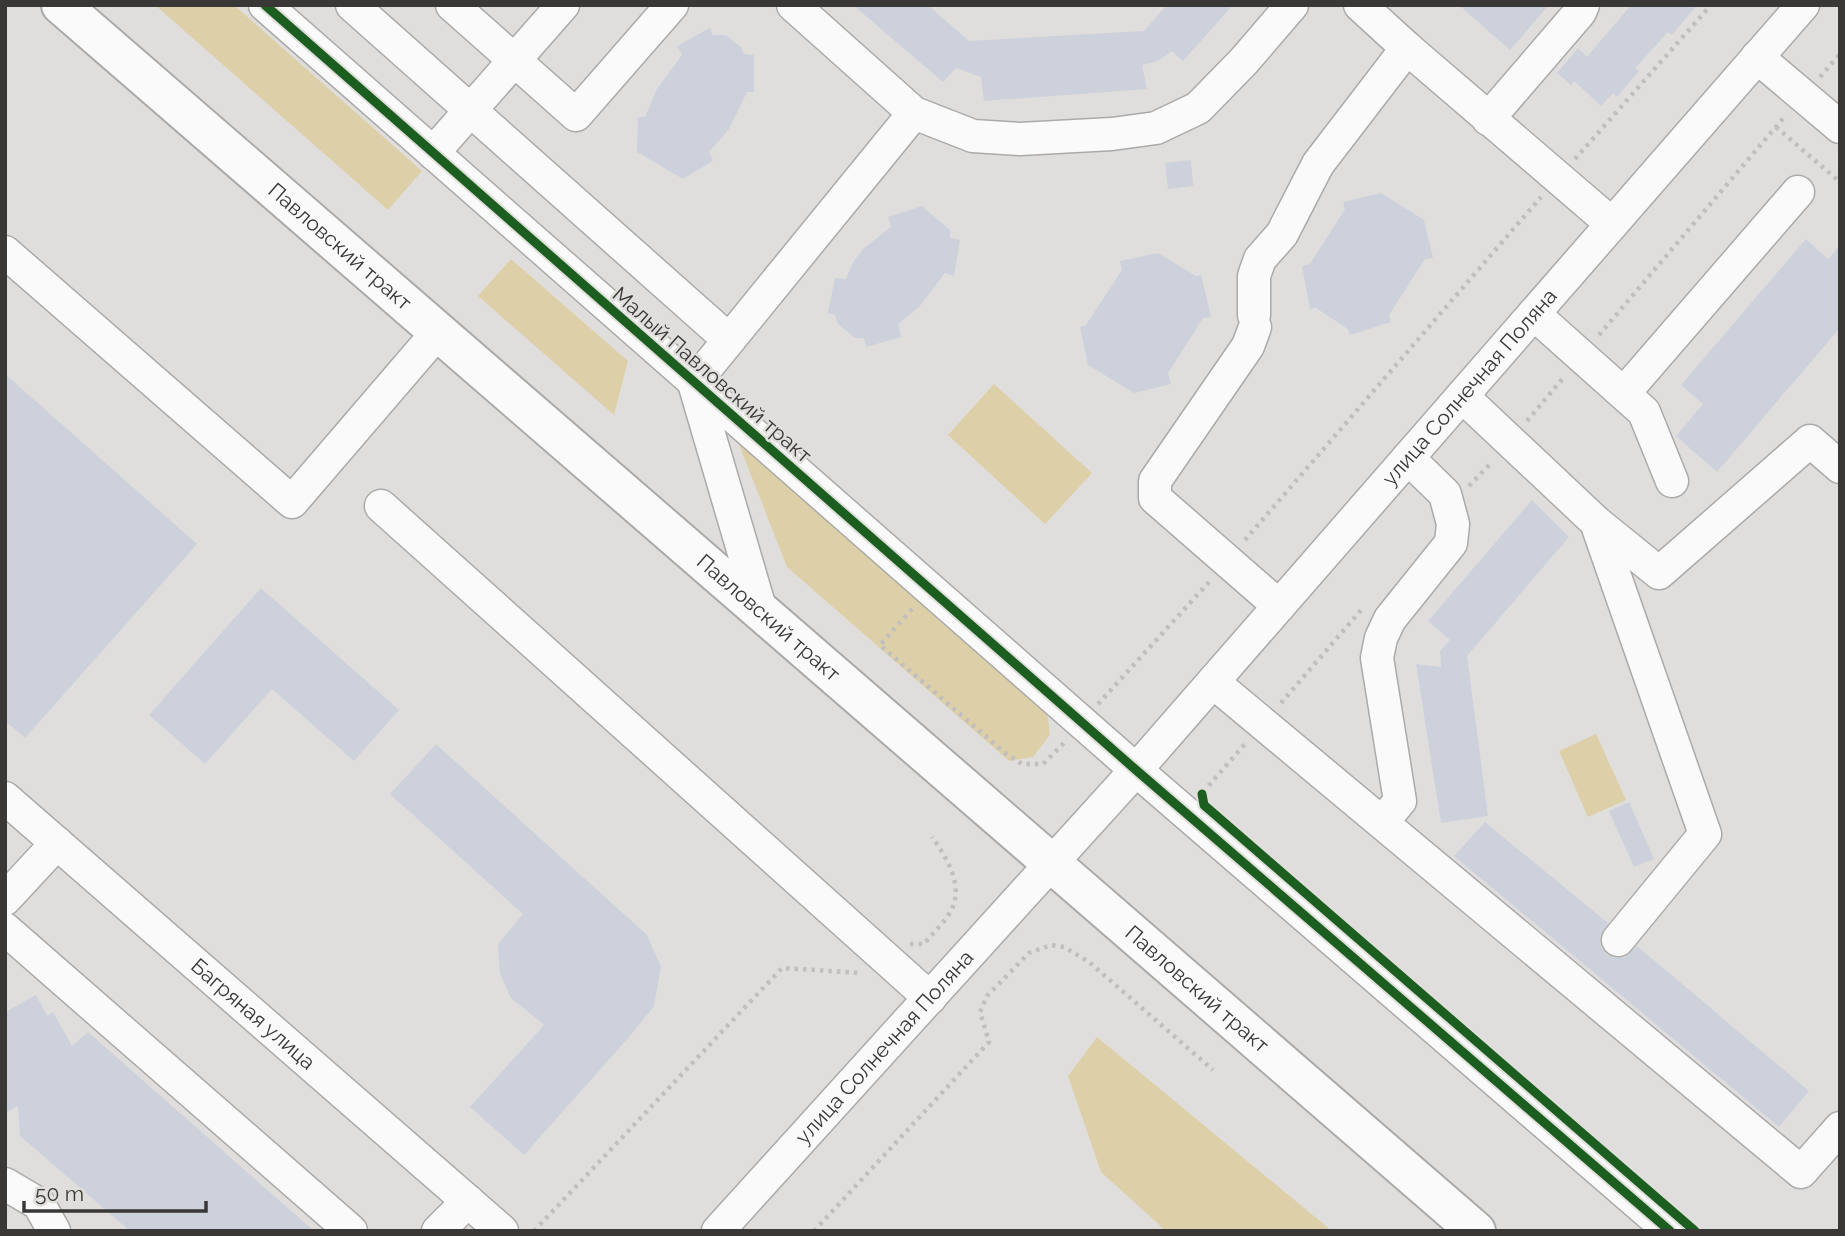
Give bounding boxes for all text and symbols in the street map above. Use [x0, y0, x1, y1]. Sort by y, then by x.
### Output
street label: Павловский тракт [263, 177, 417, 315]
street label: Малый Павловский тракт [608, 281, 817, 468]
street label: улица Солнечная Поляна [1377, 283, 1562, 491]
street label: Павловский тракт [692, 549, 846, 686]
street label: Павловский тракт [1120, 920, 1274, 1058]
street label: улица Солнечная Поляна [790, 945, 978, 1149]
street label: Багряная улица [186, 953, 321, 1075]
scale bar [24, 1170, 206, 1214]
text: 50 m [35, 1181, 84, 1206]

